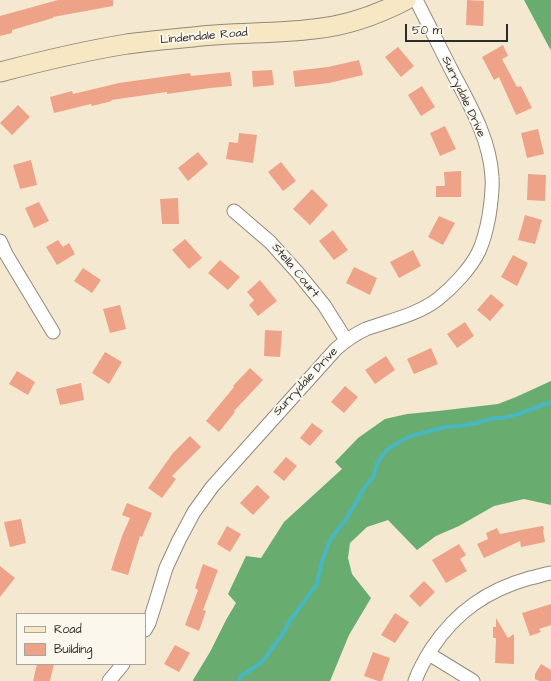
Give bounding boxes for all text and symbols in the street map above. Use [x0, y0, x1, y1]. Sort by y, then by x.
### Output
scale bar [407, 16, 510, 42]
text: 50 m [412, 22, 442, 39]
street label: Lindendale Road [160, 26, 248, 48]
street label: Surrydale Drive [438, 54, 488, 140]
street label: Stella Court [268, 241, 322, 301]
street label: Surrydale Drive [271, 345, 341, 419]
legend [16, 613, 146, 665]
text: Road [54, 621, 82, 638]
text: Building [54, 641, 92, 658]

